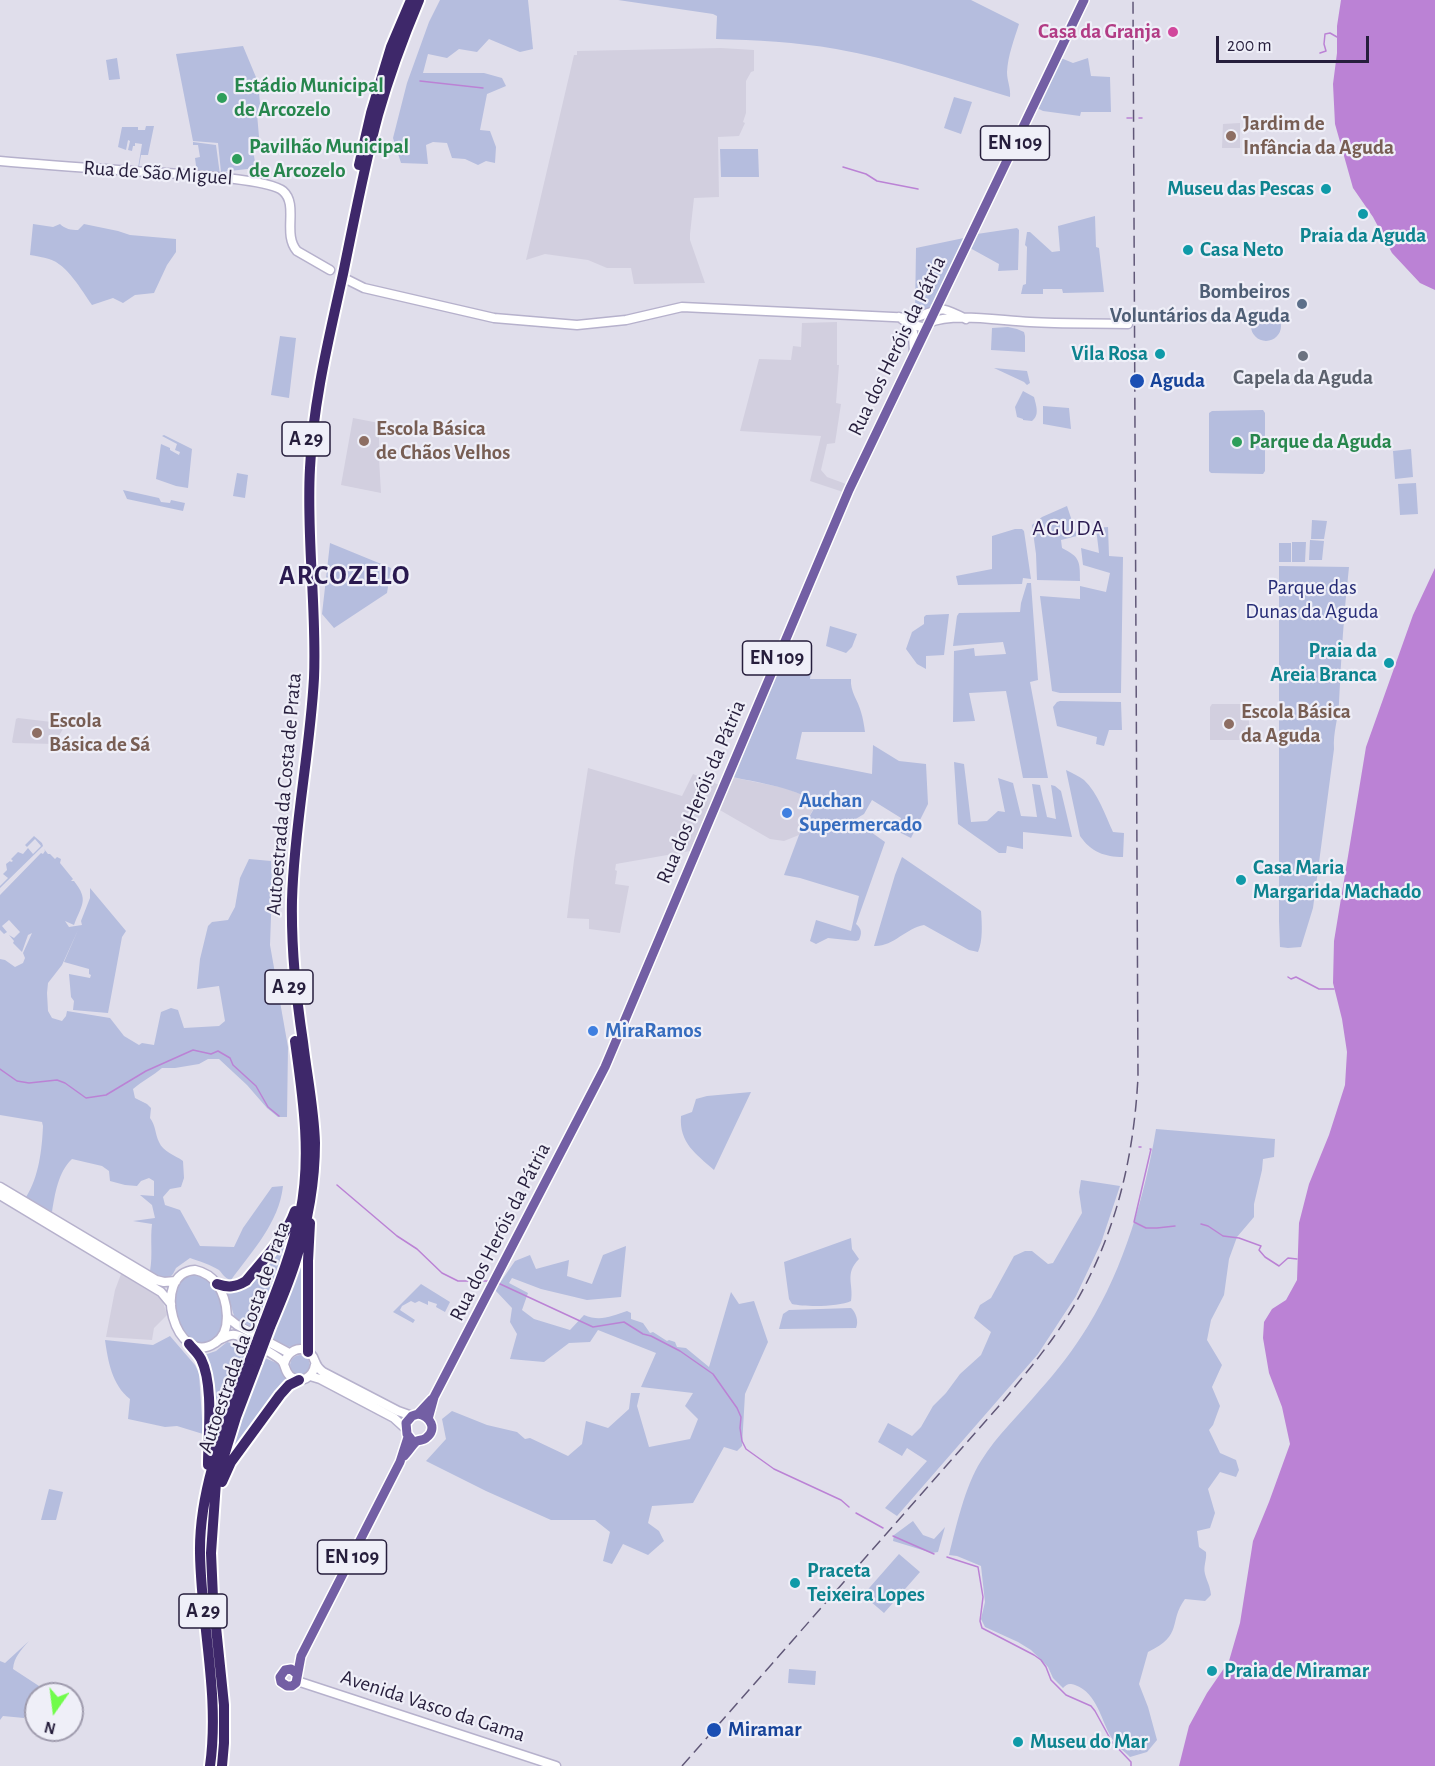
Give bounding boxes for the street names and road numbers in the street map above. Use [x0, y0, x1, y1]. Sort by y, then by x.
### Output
road number: EN 109 [980, 126, 1050, 160]
street label: Rua de São Miguel [83, 155, 233, 191]
street label: Rua dos Heróis da Pátria [843, 252, 951, 440]
road number: A 29 [282, 422, 330, 456]
road number: EN 109 [742, 641, 812, 675]
street label: Autoestrada da Costa de Prata [261, 672, 307, 916]
street label: Rua dos Heróis da Pátria [651, 696, 751, 888]
road number: A 29 [265, 970, 313, 1004]
street label: Rua dos Heróis da Pátria [444, 1139, 556, 1325]
street label: Autoestrada da Costa de Prata [192, 1218, 296, 1456]
road number: EN 109 [318, 1540, 386, 1574]
road number: A 29 [179, 1594, 227, 1628]
street label: Avenida Vasco da Gama [338, 1664, 528, 1748]

